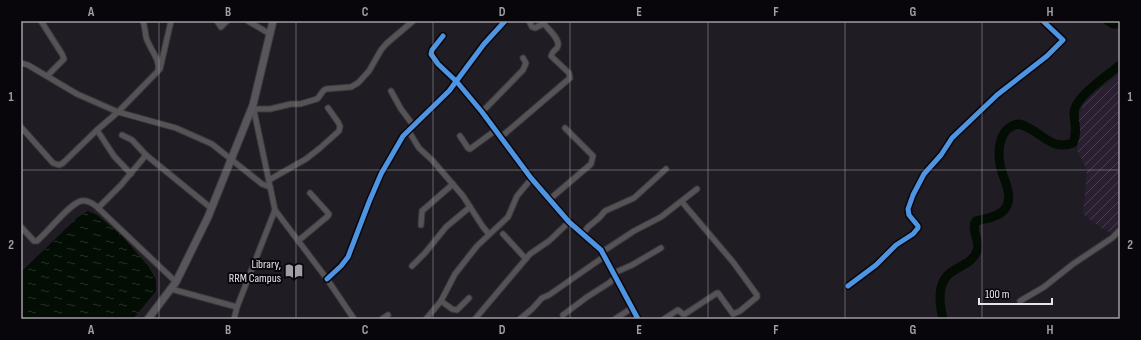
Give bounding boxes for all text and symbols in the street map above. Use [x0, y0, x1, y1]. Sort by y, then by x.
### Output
text: A [87, 4, 95, 20]
text: B [225, 4, 231, 20]
text: C [362, 4, 369, 20]
text: D [499, 4, 506, 20]
text: E [636, 4, 642, 20]
text: F [773, 4, 779, 20]
text: G [910, 4, 917, 20]
text: H [1047, 4, 1054, 20]
text: 1 [8, 89, 14, 105]
text: 1 [1127, 89, 1133, 105]
text: 2 [8, 237, 14, 253]
text: 2 [1127, 237, 1133, 253]
place label: Library, RRM Campus [229, 257, 281, 286]
library icon: Library, RRM Campus [284, 261, 304, 281]
scale bar [979, 280, 1052, 306]
text: 100 m [985, 287, 1010, 302]
text: A [87, 322, 95, 338]
text: B [225, 322, 231, 338]
text: C [362, 322, 369, 338]
text: D [499, 322, 506, 338]
text: E [636, 322, 642, 338]
text: F [773, 322, 779, 338]
text: G [910, 322, 917, 338]
text: H [1047, 322, 1054, 338]

